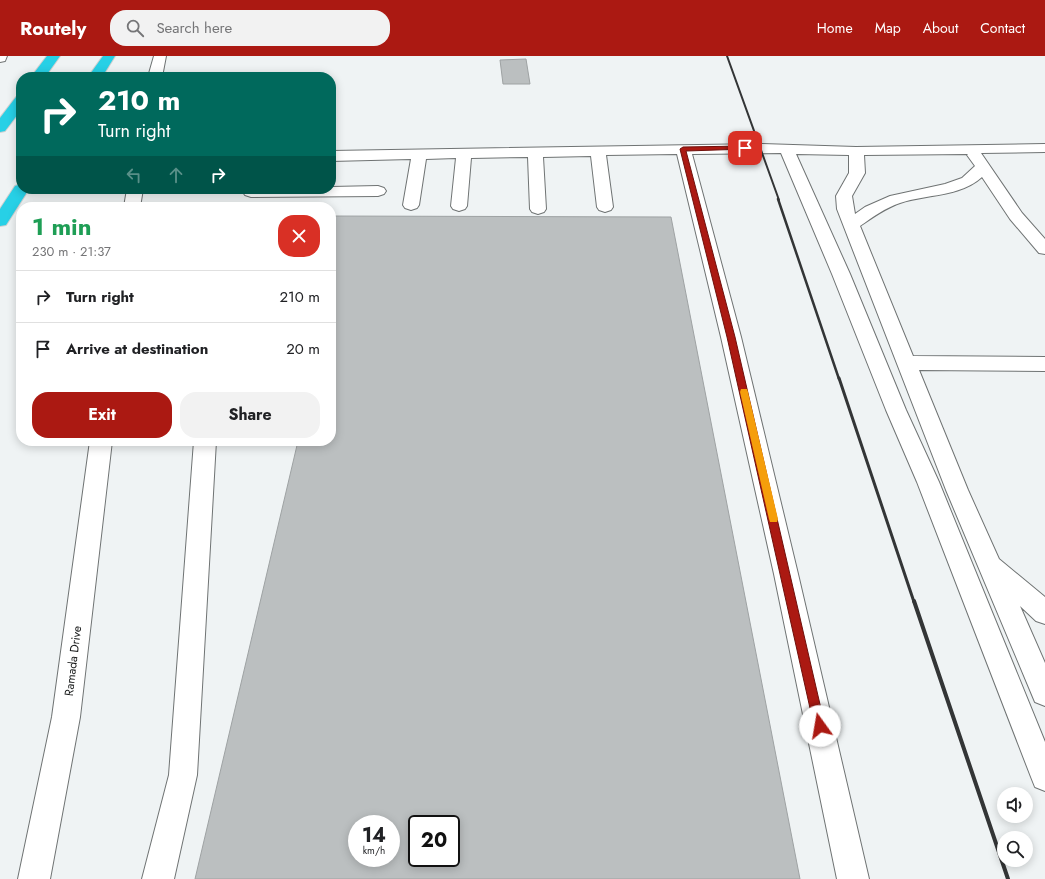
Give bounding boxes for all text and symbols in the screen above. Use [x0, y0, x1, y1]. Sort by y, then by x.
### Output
search box [110, 10, 390, 46]
text: Routely [20, 15, 86, 42]
icon: search [124, 17, 146, 39]
text: Search here [156, 17, 232, 39]
text: Home [817, 18, 853, 38]
text: Map [875, 18, 901, 38]
text: About [923, 18, 958, 38]
text: Contact [980, 18, 1025, 38]
text: 210 m [98, 80, 181, 121]
icon: right [32, 88, 84, 140]
text: Turn right [98, 118, 170, 144]
pin [728, 131, 762, 165]
icon: arrive [734, 137, 756, 159]
icon: left [123, 164, 145, 186]
icon: ahead [165, 164, 187, 186]
icon: right [207, 164, 229, 186]
text: 1 min [32, 209, 92, 244]
button: close [278, 215, 320, 257]
text: 230 m · 21:37 [32, 242, 111, 261]
icon: right [32, 286, 54, 308]
text: Turn right [66, 286, 134, 308]
text: 210 m [280, 286, 320, 308]
icon: arrive [32, 338, 54, 360]
text: Arrive at destination [66, 338, 208, 360]
text: 20 m [286, 338, 320, 360]
button: Exit [32, 392, 172, 438]
button: Share [180, 392, 320, 438]
street label: Ramada Drive [60, 625, 86, 697]
position arrow [799, 705, 841, 747]
map controls [997, 787, 1033, 867]
button: sound [997, 787, 1033, 823]
speed limit sign: 20 [408, 815, 460, 867]
text: 14 [362, 821, 386, 850]
button: search [997, 831, 1033, 867]
text: km/h [363, 843, 385, 858]

